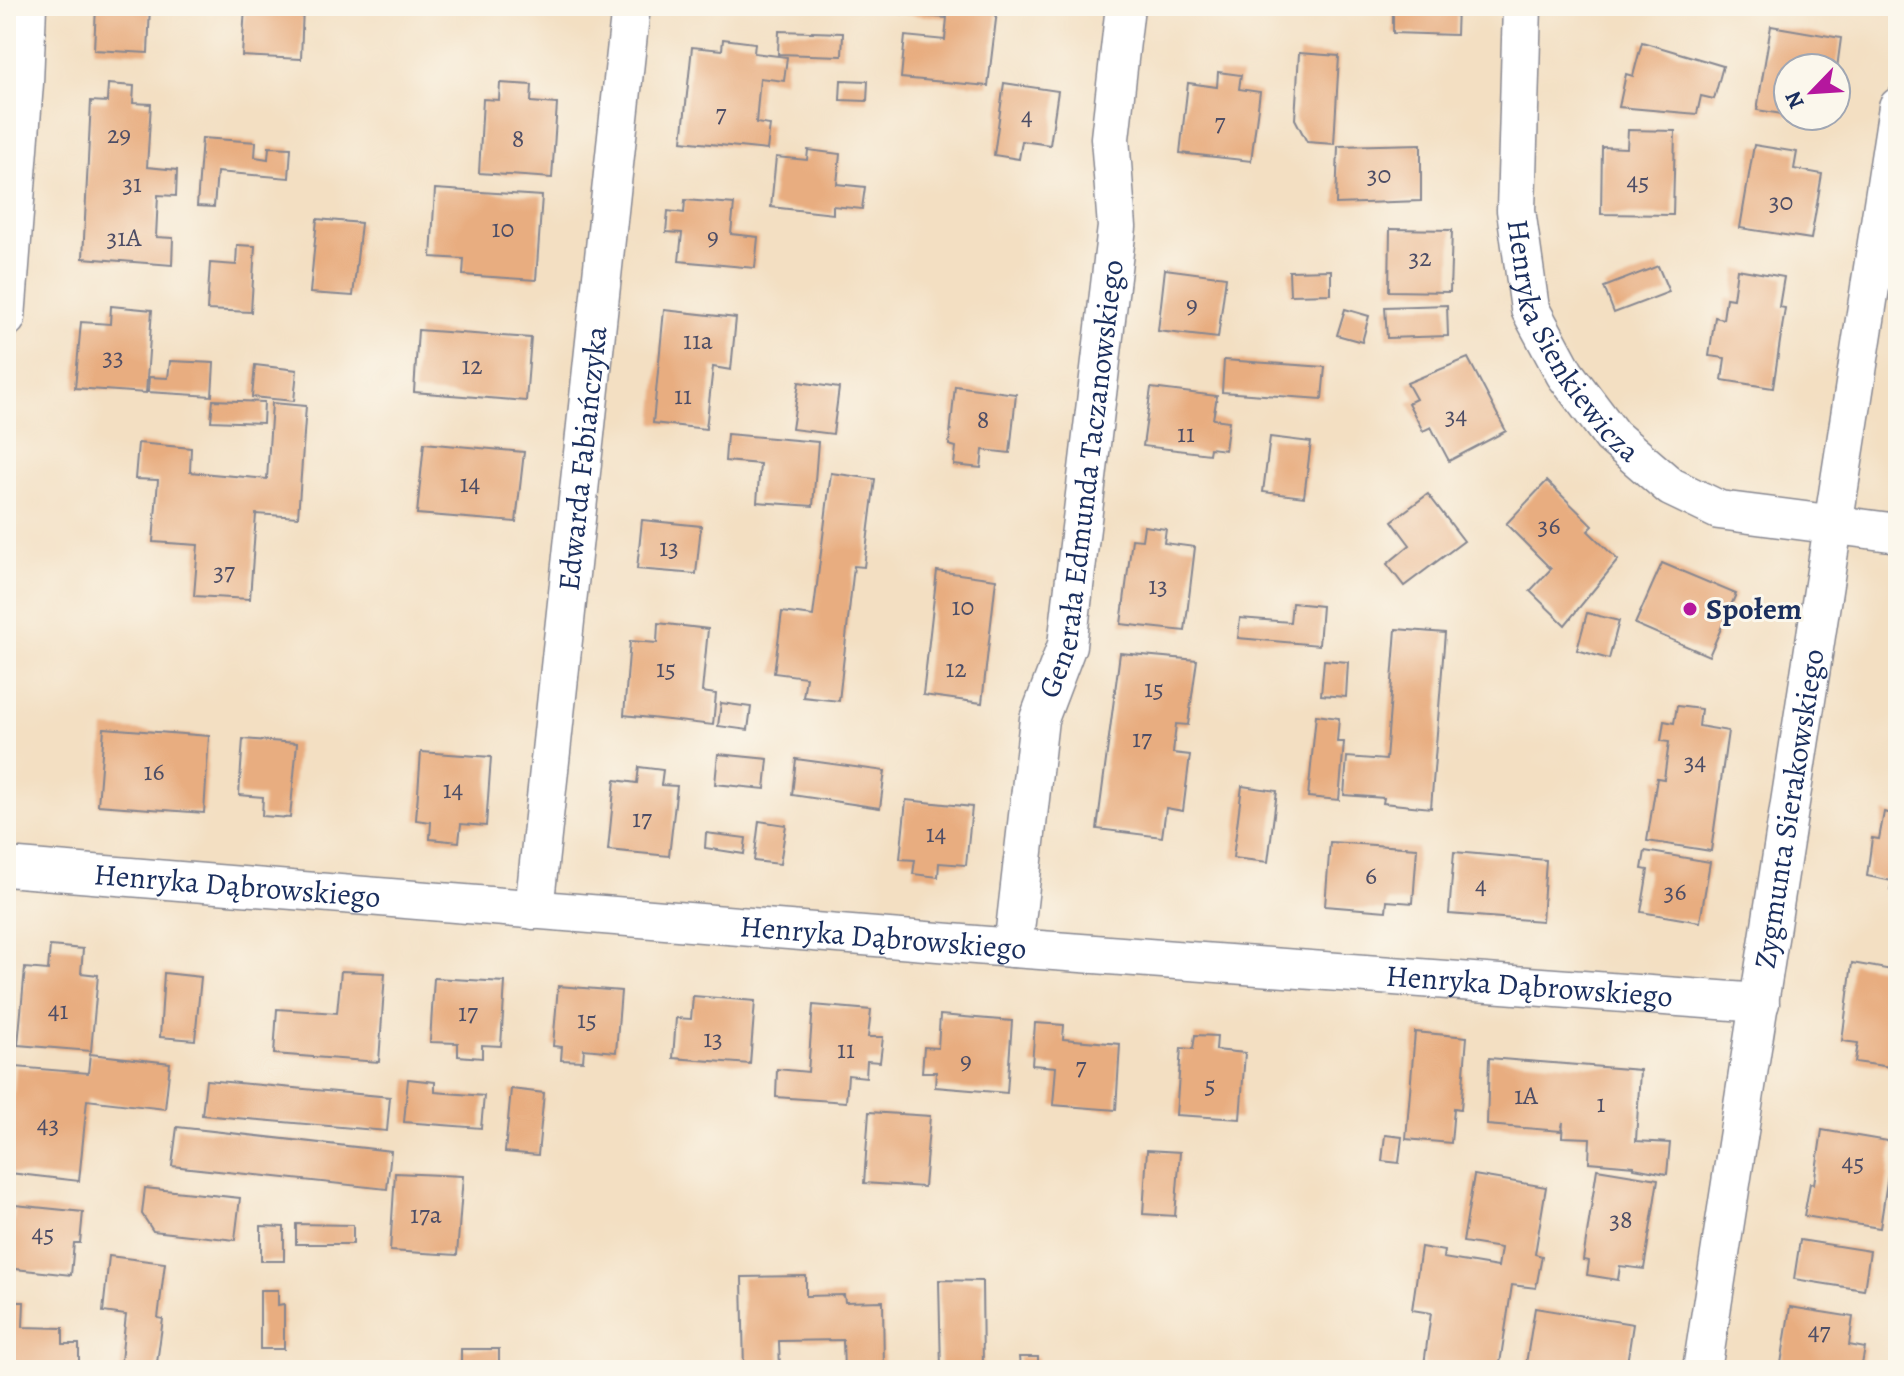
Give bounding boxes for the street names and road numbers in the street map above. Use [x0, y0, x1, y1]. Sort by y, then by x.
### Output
street label: Henryka Sienkiewicza [1498, 217, 1648, 471]
street label: Generała Edmunda Taczanowskiego [1029, 258, 1133, 704]
street label: Edwarda Fabiańczyka [548, 324, 617, 593]
street label: Zygmunta Sierakowskiego [1745, 646, 1834, 971]
street label: Henryka Dąbrowskiego [92, 854, 382, 917]
street label: Henryka Dąbrowskiego [738, 906, 1028, 969]
street label: Henryka Dąbrowskiego [1385, 956, 1674, 1017]

